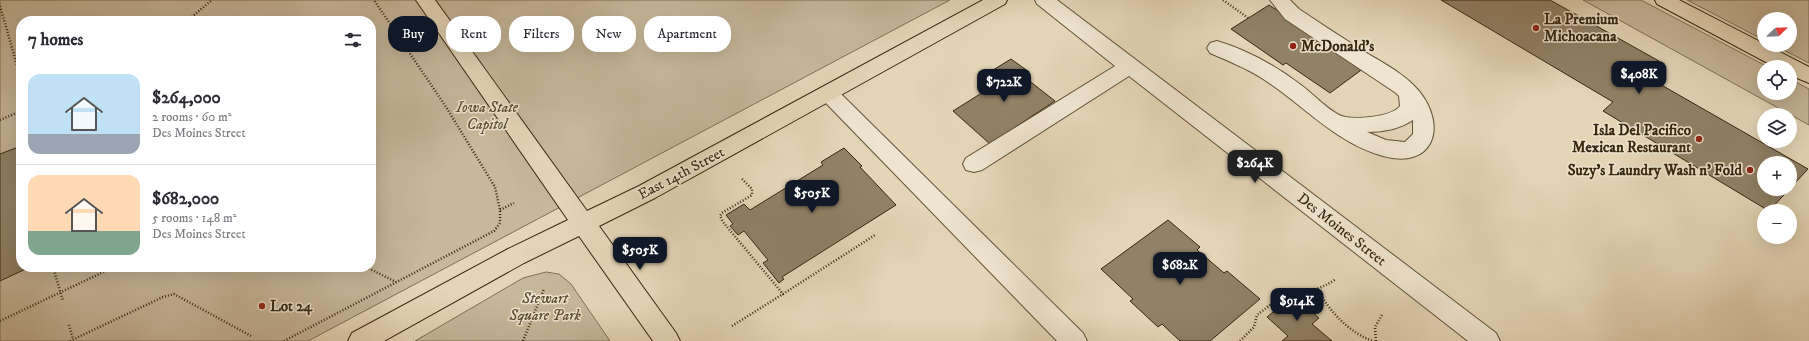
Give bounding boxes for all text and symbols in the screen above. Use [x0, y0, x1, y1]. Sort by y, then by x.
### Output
place label: La Premium Michoacana [1544, 10, 1619, 46]
north arrow [1757, 12, 1797, 52]
map controls [1757, 12, 1797, 244]
chip: Buy [388, 16, 438, 52]
chip: Rent [446, 16, 501, 52]
chip: Filters [509, 16, 574, 52]
chip: New [582, 16, 636, 52]
chip: Apartment [644, 16, 731, 52]
marker: La Premium Michoacana [1531, 23, 1541, 33]
text: 7 homes [28, 29, 83, 51]
icon: filters [342, 29, 364, 51]
place label: McDonald's [1301, 37, 1374, 56]
marker: McDonald's [1288, 41, 1298, 51]
button: locate [1757, 60, 1797, 100]
pin: $408K [1611, 61, 1667, 95]
text: $408K [1620, 66, 1658, 82]
pin: $722K [976, 69, 1032, 103]
text: $722K [986, 74, 1022, 90]
text: $264,000 [152, 87, 221, 109]
icon: home [60, 90, 108, 138]
park label: Iowa State Capitol [455, 98, 519, 134]
button: layers [1757, 108, 1797, 148]
text: 2 rooms · 60 m² [152, 109, 232, 125]
place label: Isla Del Pacifico Mexican Restaurant [1572, 121, 1692, 157]
text: Des Moines Street [152, 125, 246, 141]
marker: Isla Del Pacifico Mexican Restaurant [1694, 134, 1704, 144]
street label: East 14th Street [635, 143, 728, 204]
pin: $264K [1227, 150, 1283, 184]
text: $264K [1237, 155, 1273, 171]
button: + [1757, 156, 1797, 196]
place label: Suzy's Laundry Wash n' Fold [1568, 161, 1743, 180]
marker: Suzy's Laundry Wash n' Fold [1745, 165, 1755, 175]
pin: $505K [784, 180, 840, 214]
text: $505K [794, 185, 830, 201]
text: $682,000 [152, 188, 219, 210]
street label: Des Moines Street [1293, 189, 1390, 270]
icon: home [60, 191, 108, 239]
button: − [1757, 204, 1797, 244]
text: 5 rooms · 148 m² [152, 210, 237, 226]
text: Des Moines Street [152, 226, 246, 242]
pin: $505K [612, 237, 668, 271]
text: $505K [622, 242, 658, 258]
pin: $682K [1152, 252, 1208, 286]
text: $682K [1162, 257, 1198, 273]
pin: $914K [1269, 288, 1325, 322]
park label: Stewart Square Park [508, 289, 581, 325]
text: $914K [1280, 293, 1314, 309]
place label: Lot 24 [270, 297, 313, 316]
marker: Lot 24 [257, 301, 267, 311]

